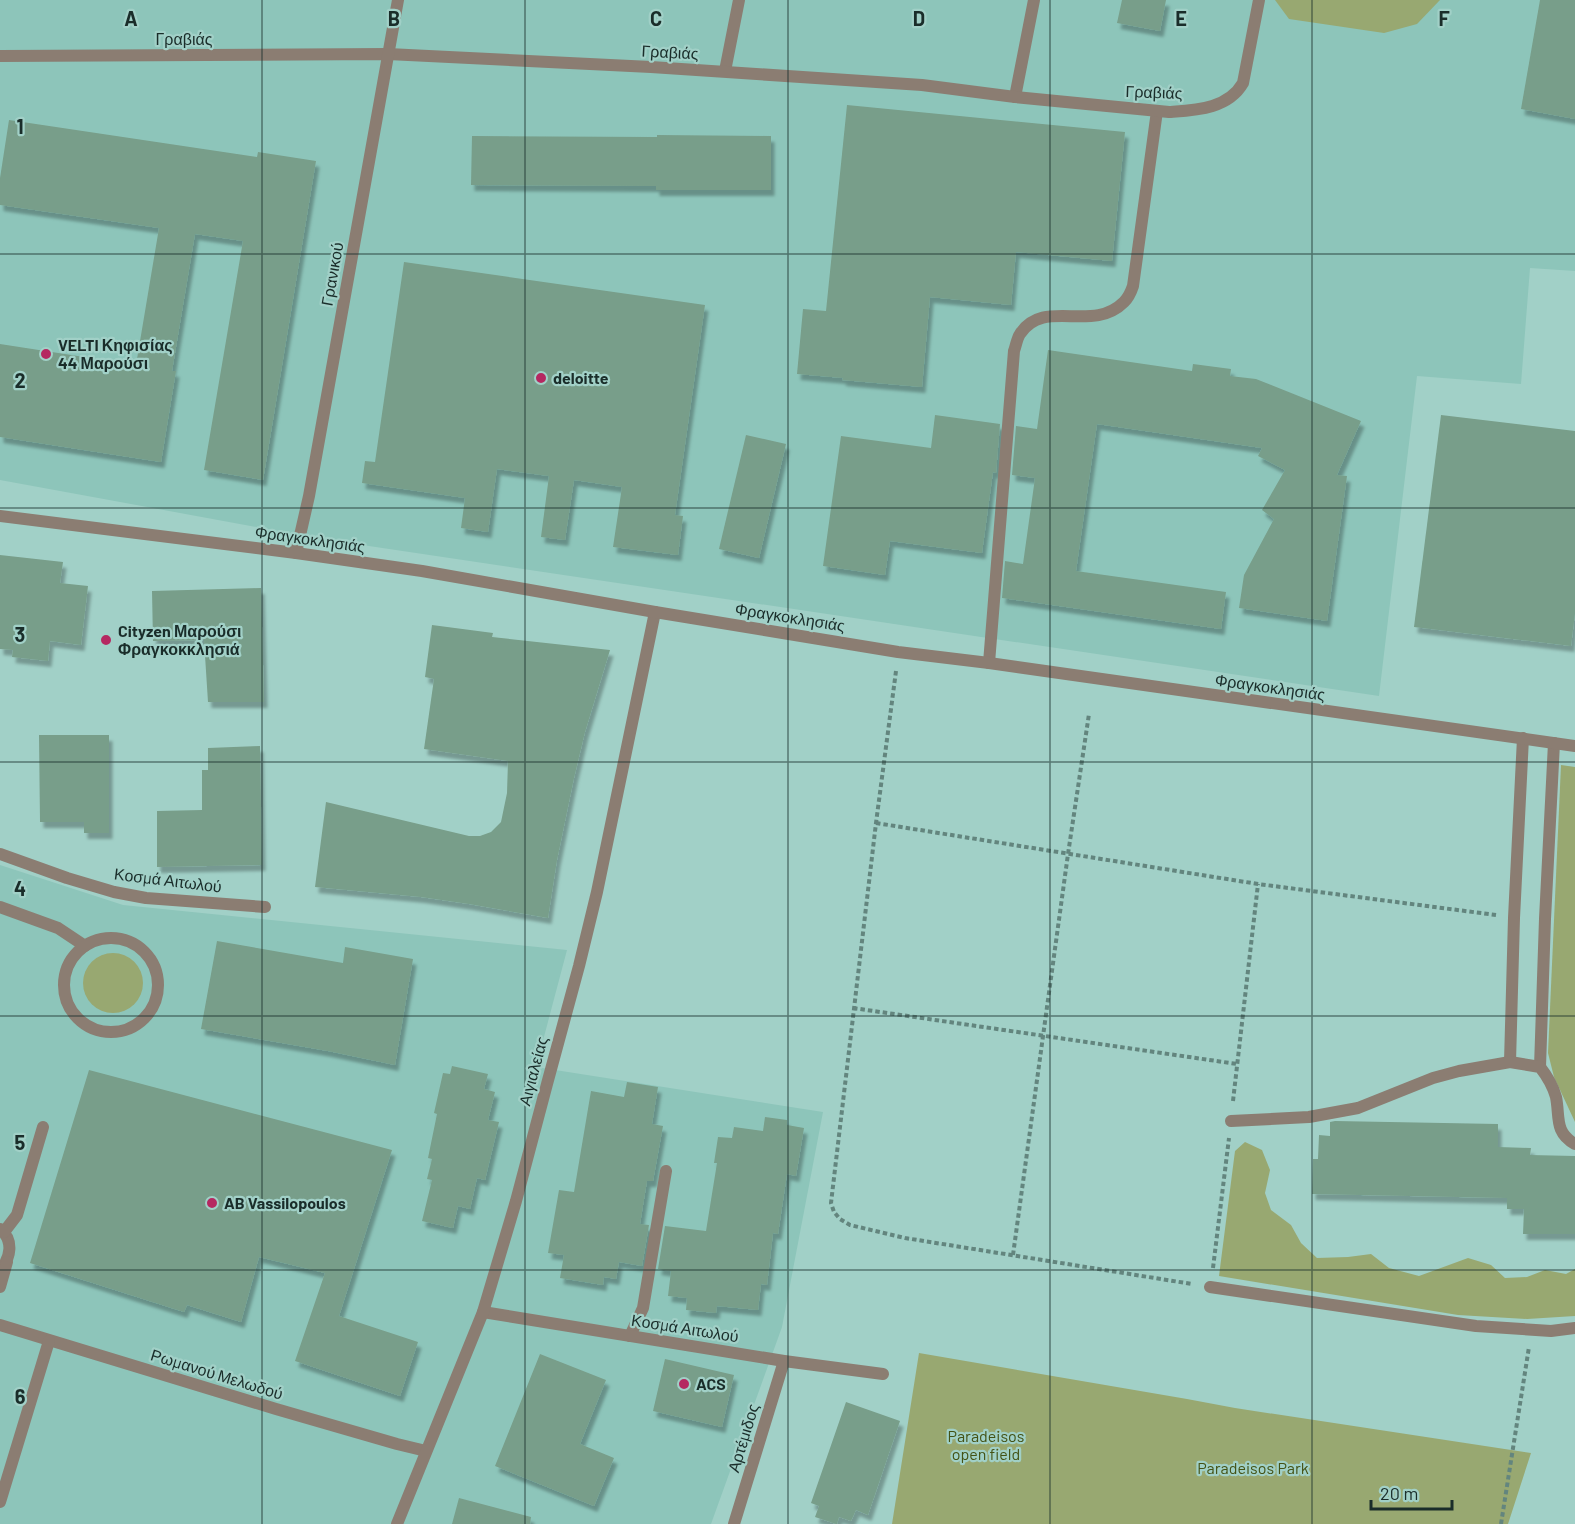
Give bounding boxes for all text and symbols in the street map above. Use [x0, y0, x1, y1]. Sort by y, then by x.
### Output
text: A [124, 6, 138, 30]
text: B [388, 6, 400, 30]
text: C [650, 6, 662, 30]
text: D [913, 6, 925, 30]
text: E [1175, 6, 1187, 30]
text: F [1438, 6, 1450, 30]
street label: Γραβιάς [156, 29, 213, 48]
street label: Γραβιάς [641, 41, 699, 62]
street label: Γραβιάς [1125, 81, 1183, 102]
text: 1 [16, 114, 24, 138]
street label: Γρανικού [317, 241, 346, 307]
place label: VELTI Κηφισίας 44 Μαρούσι [58, 335, 173, 372]
marker: VELTI Κηφισίας 44 Μαρούσι [39, 347, 53, 361]
text: 2 [14, 368, 26, 392]
place label: deloitte [553, 368, 609, 387]
marker: deloitte [534, 371, 548, 385]
street label: Φραγκοκλησιάς [254, 521, 367, 556]
street label: Φραγκοκλησιάς [734, 598, 847, 635]
place label: Cityzen Μαρούσι Φραγκοκκλησιά [118, 621, 242, 658]
text: 3 [15, 622, 25, 646]
marker: Cityzen Μαρούσι Φραγκοκκλησιά [99, 633, 113, 647]
street label: Φραγκοκλησιάς [1214, 669, 1327, 704]
street label: Κοσμά Αιτωλού [113, 863, 223, 896]
text: 4 [14, 876, 26, 900]
street label: Αιγιαλείας [514, 1034, 551, 1107]
text: 5 [15, 1130, 26, 1154]
place label: AB Vassilopoulos [224, 1193, 346, 1212]
marker: AB Vassilopoulos [205, 1196, 219, 1210]
street label: Κοσμά Αιτωλού [630, 1310, 740, 1345]
street label: Ρωμανού Μελωδού [149, 1344, 286, 1403]
place label: ACS [696, 1374, 726, 1393]
marker: ACS [677, 1377, 691, 1391]
text: 6 [15, 1384, 26, 1408]
street label: Αρτέμιδος [723, 1401, 762, 1474]
park label: Paradeisos open field [947, 1426, 1025, 1463]
park label: Paradeisos Park [1197, 1458, 1309, 1477]
scale bar [1371, 1473, 1452, 1511]
text: 20 m [1380, 1482, 1418, 1504]

